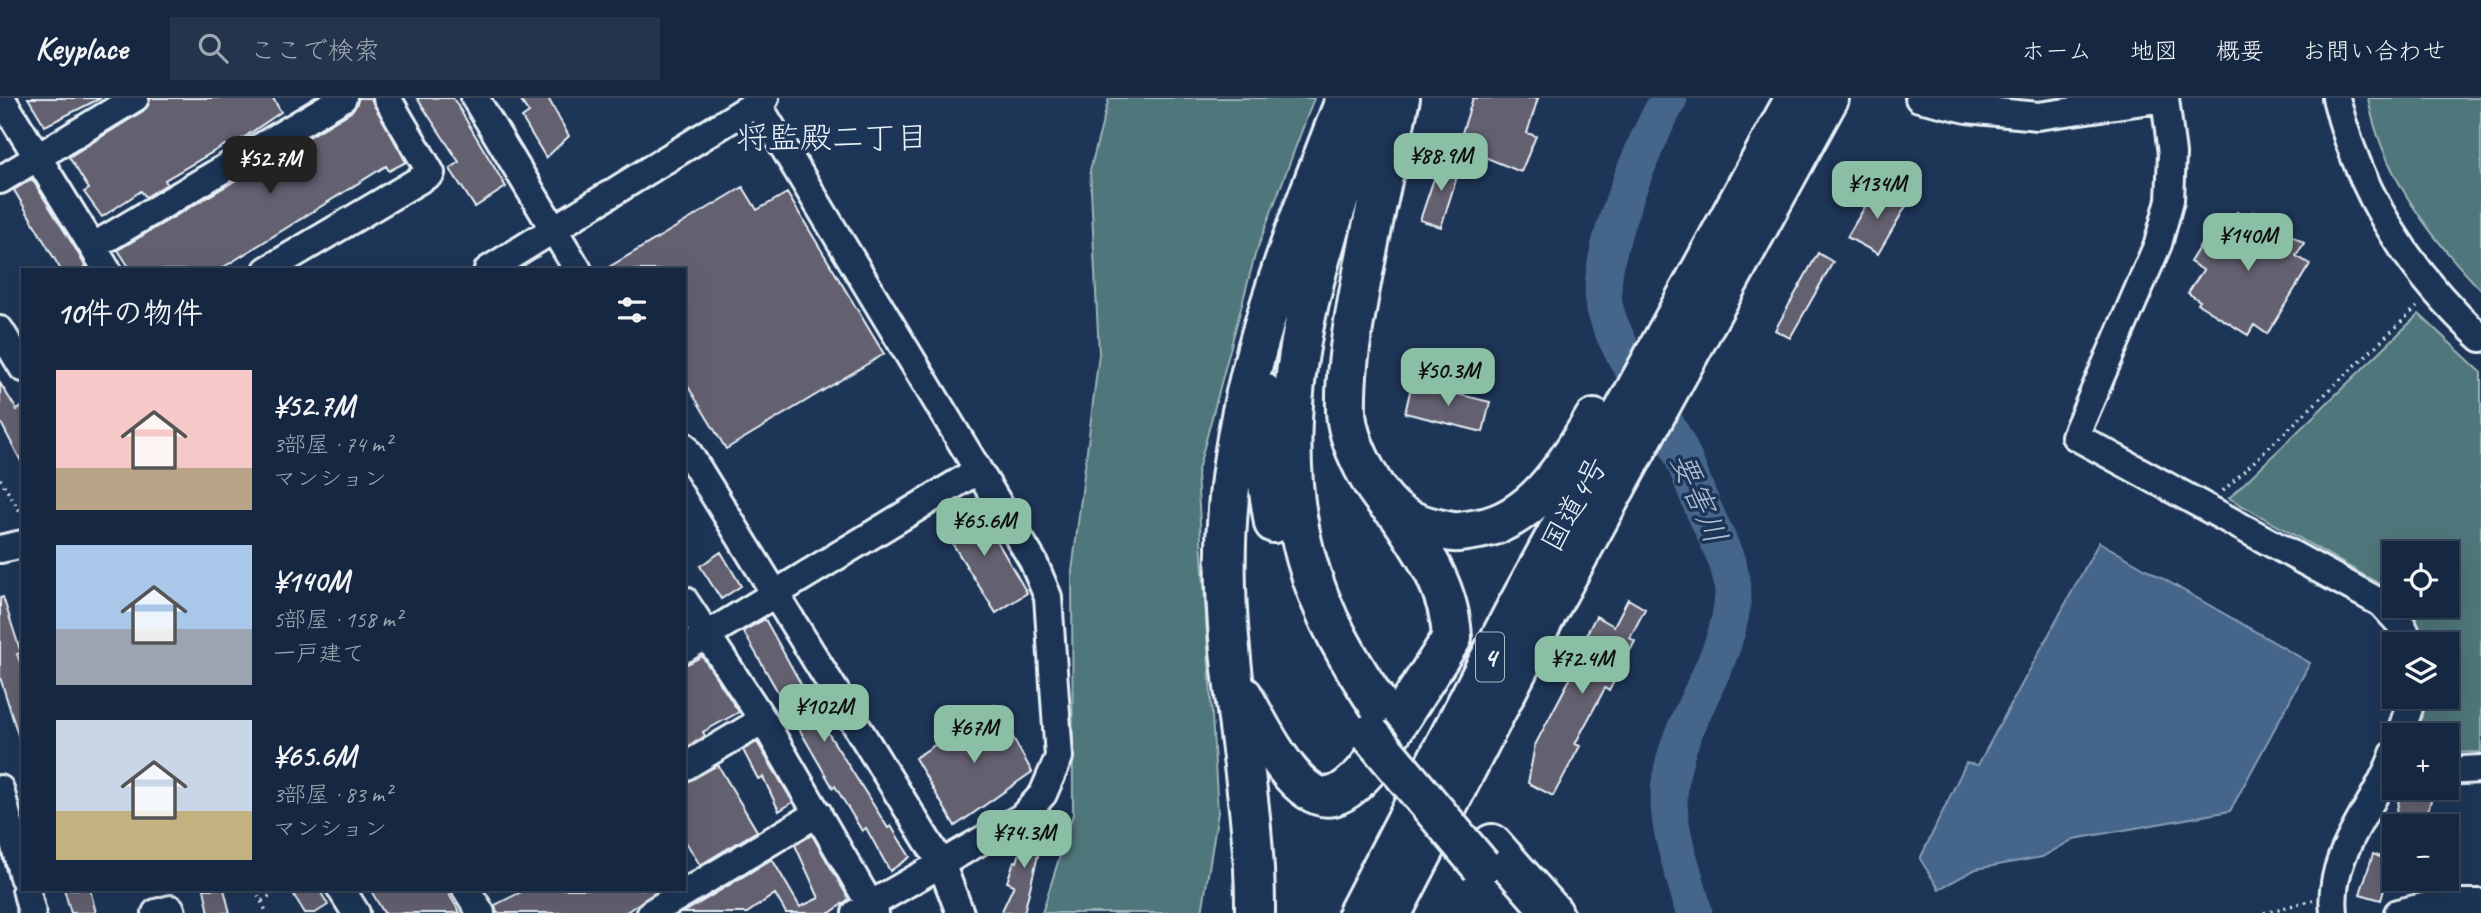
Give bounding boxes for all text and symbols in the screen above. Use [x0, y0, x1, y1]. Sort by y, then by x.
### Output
search box [170, 17, 660, 80]
text: Keyplace [35, 27, 128, 69]
icon: search [194, 29, 232, 67]
text: ここで検索 [250, 34, 380, 67]
text: ホーム [2021, 36, 2092, 66]
text: 地図 [2130, 36, 2178, 66]
text: 概要 [2216, 36, 2264, 66]
text: お問い合わせ [2302, 36, 2446, 66]
district label: 将監殿二丁目 [736, 117, 928, 158]
pin: ¥88.9M [1384, 134, 1498, 193]
pin: ¥52.7M [213, 136, 327, 196]
text: ¥88.9M [1410, 141, 1472, 170]
text: ¥52.7M [239, 144, 301, 173]
pin: ¥134M [1828, 162, 1926, 221]
text: ¥134M [1848, 169, 1906, 198]
pin: ¥140M [2199, 214, 2297, 273]
text: ¥140M [2219, 221, 2277, 250]
icon: filters [613, 291, 651, 329]
text: 10件の物件 [56, 294, 203, 332]
pin: ¥50.3M [1391, 348, 1505, 408]
text: ¥50.3M [1417, 356, 1479, 385]
text: ¥52.7M [273, 387, 354, 425]
icon: home [112, 398, 196, 482]
text: 3部屋 · 74 m² [273, 430, 391, 459]
water label: 要害川 [1661, 446, 1737, 550]
street label: 国道4号 [1532, 450, 1616, 558]
text: マンション [273, 464, 387, 493]
pin: ¥65.6M [927, 498, 1041, 558]
text: ¥65.6M [952, 506, 1016, 535]
map controls [2382, 541, 2459, 891]
button: locate [2382, 541, 2459, 618]
text: ¥140M [273, 562, 349, 600]
icon: home [112, 573, 196, 657]
text: 5部屋 · 158 m² [273, 605, 402, 634]
road number: 4 [1476, 632, 1504, 682]
button: layers [2382, 632, 2459, 709]
pin: ¥72.4M [1525, 636, 1639, 696]
text: 一戸建て [273, 639, 365, 668]
text: ¥72.4M [1551, 644, 1613, 673]
pin: ¥102M [775, 684, 873, 744]
text: ¥102M [795, 692, 853, 721]
pin: ¥67M [933, 706, 1015, 765]
text: ¥67M [950, 713, 998, 742]
button: + [2382, 723, 2459, 800]
text: ¥65.6M [273, 737, 356, 775]
icon: home [112, 748, 196, 832]
text: 3部屋 · 83 m² [273, 780, 391, 809]
pin: ¥74.3M [967, 810, 1081, 870]
text: マンション [273, 814, 387, 843]
button: − [2382, 814, 2459, 891]
text: ¥74.3M [993, 818, 1055, 847]

